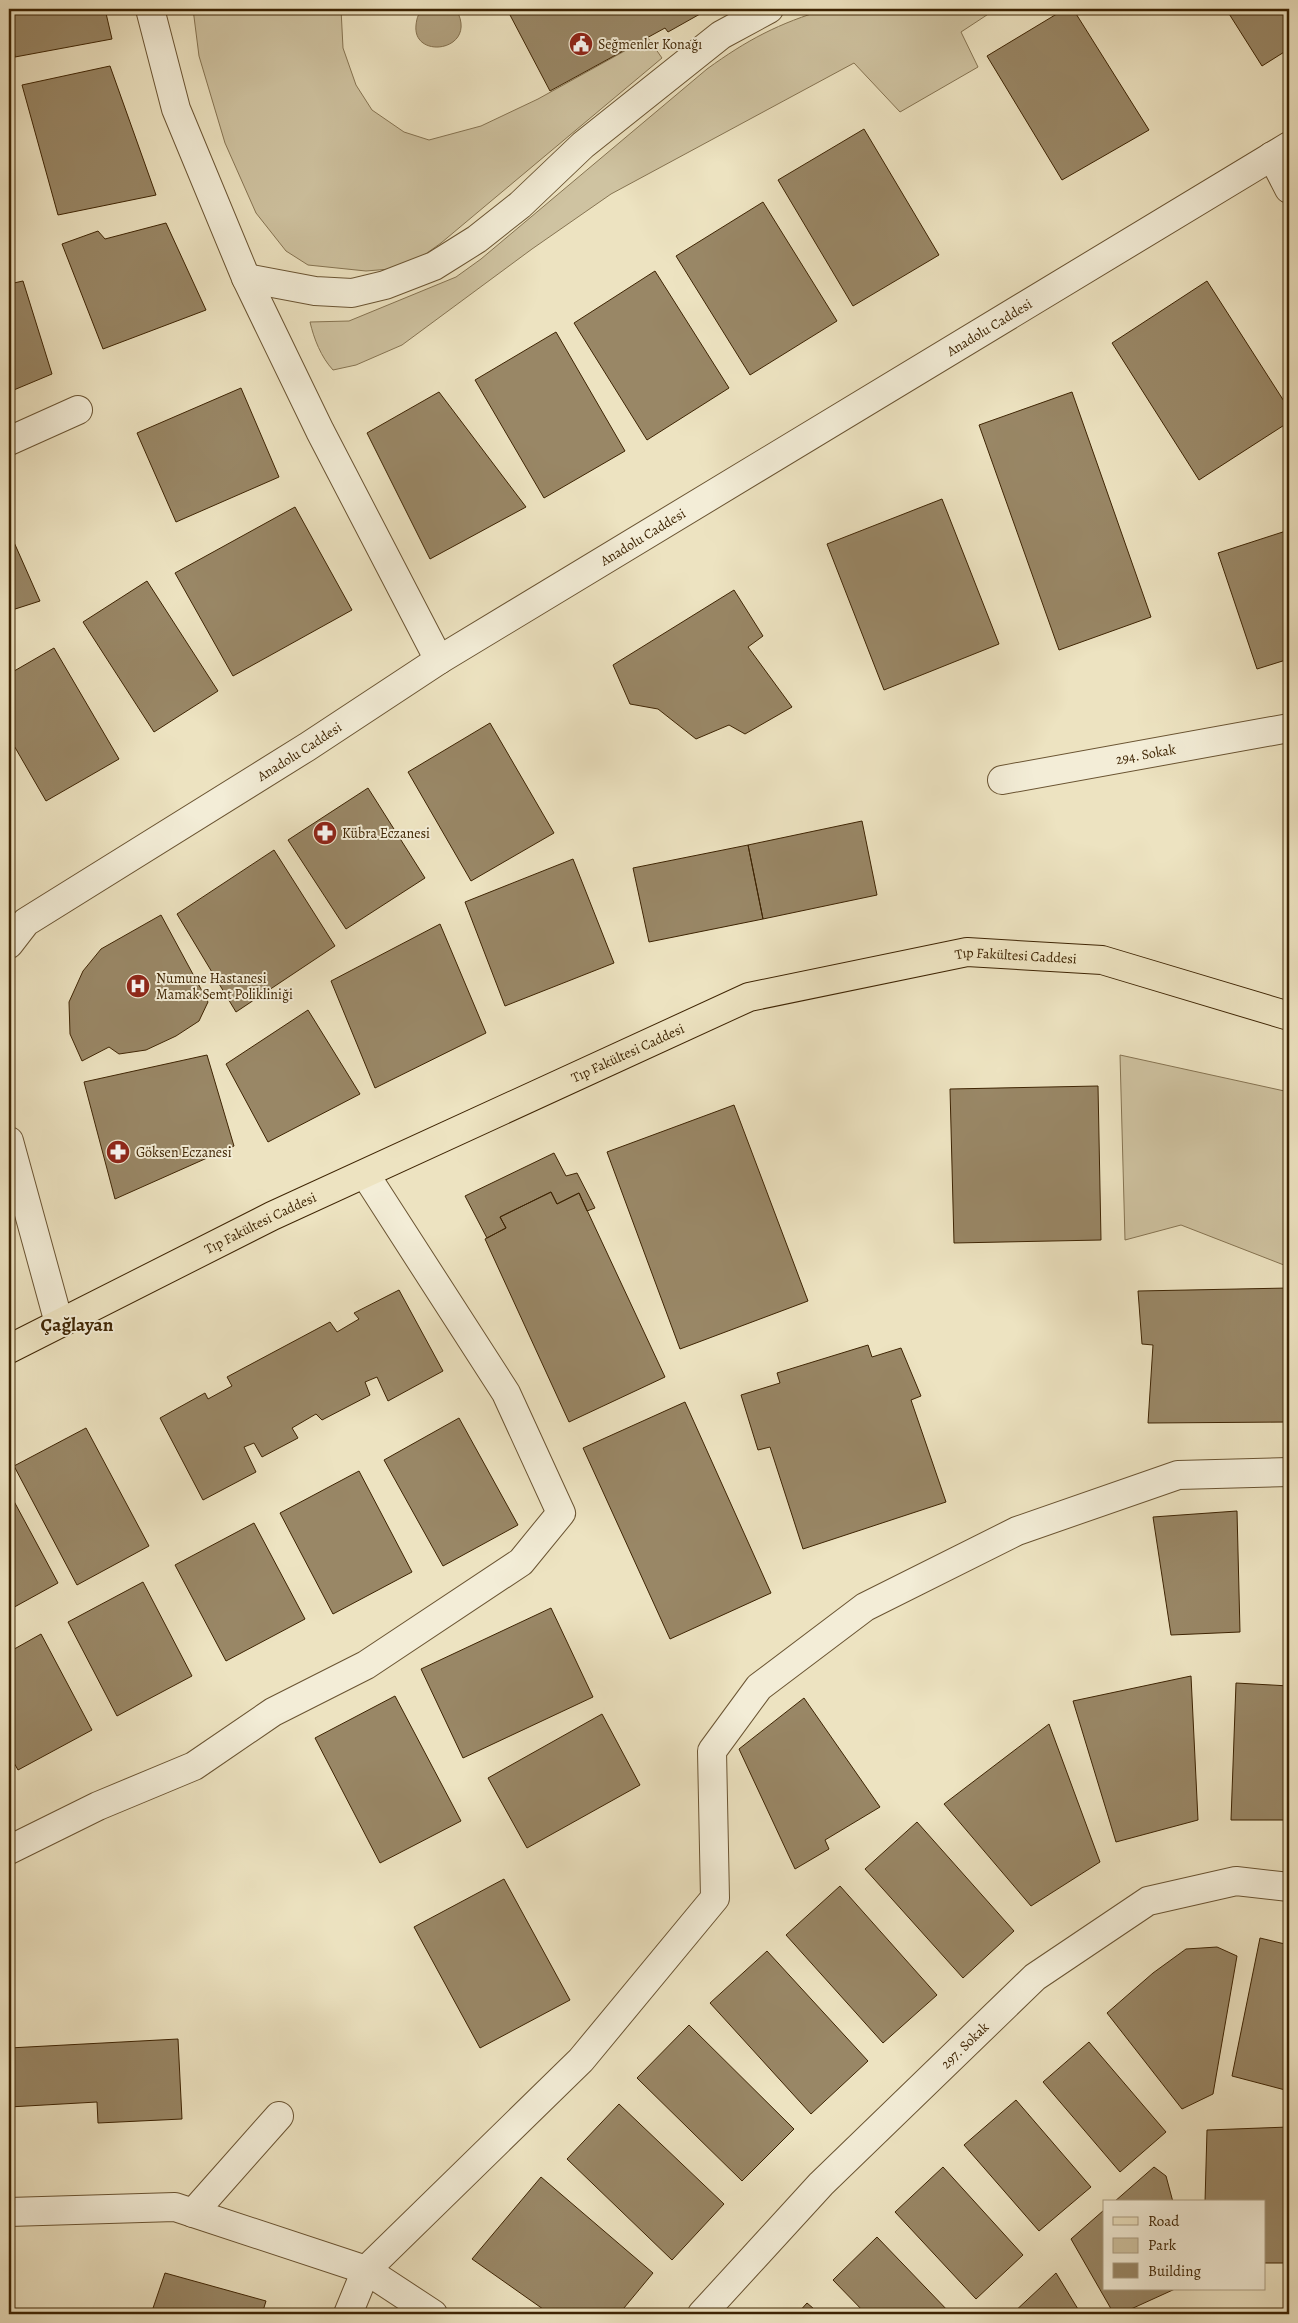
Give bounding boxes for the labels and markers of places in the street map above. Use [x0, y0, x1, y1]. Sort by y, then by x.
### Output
public building icon: Seğmenler Konağı [568, 31, 594, 57]
place label: Seğmenler Konağı [598, 35, 702, 54]
pharmacy icon: Kübra Eczanesi [312, 820, 338, 846]
place label: Kübra Eczanesi [342, 824, 430, 843]
place label: Numune Hastanesi Mamak Semt Polikliniği [156, 969, 293, 1004]
hospital icon: Numune Hastanesi Mamak Semt Polikliniği [125, 973, 151, 999]
pharmacy icon: Göksen Eczanesi [105, 1139, 131, 1165]
place label: Göksen Eczanesi [136, 1143, 232, 1162]

